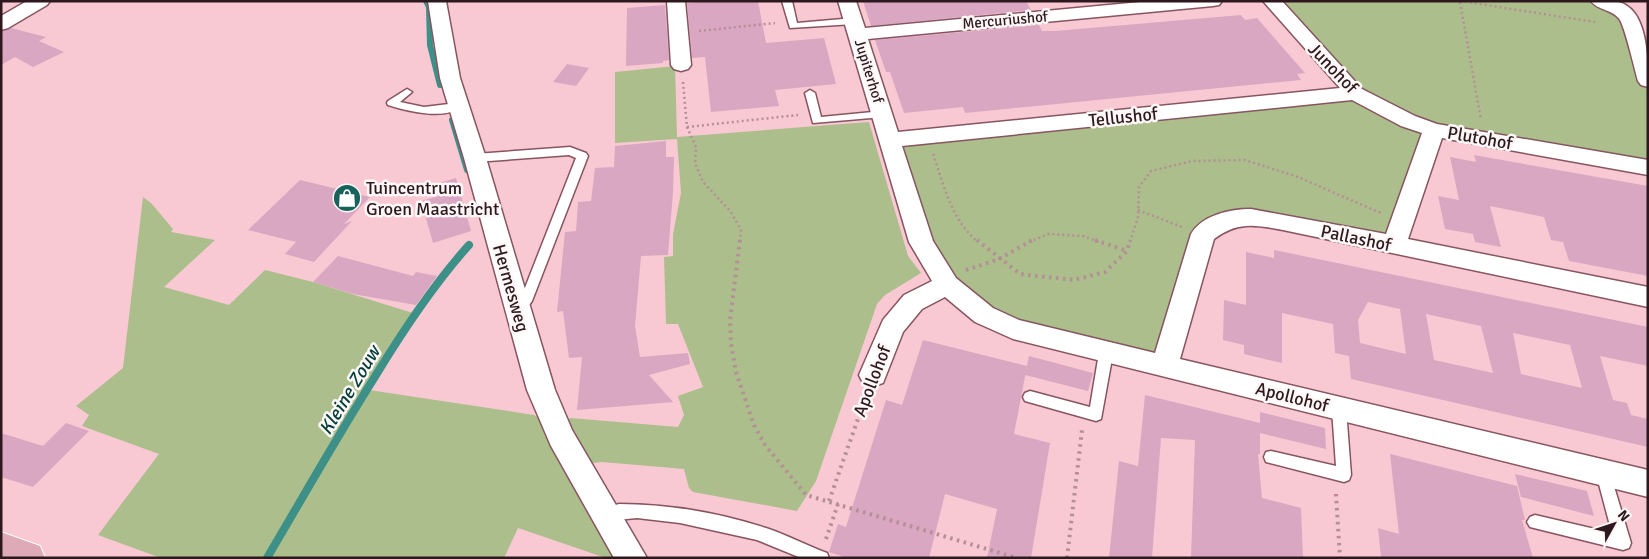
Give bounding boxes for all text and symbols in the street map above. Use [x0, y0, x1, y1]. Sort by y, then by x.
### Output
street label: Mercuriushof [962, 7, 1049, 33]
street label: Jupiterhof [851, 37, 888, 106]
street label: Junohof [1303, 38, 1363, 99]
street label: Tellushof [1087, 102, 1160, 132]
street label: Plutohof [1446, 121, 1515, 155]
place label: Tuincentrum Groen Maastricht [366, 177, 499, 220]
shop icon: Tuincentrum Groen Maastricht [332, 183, 362, 213]
street label: Pallashof [1319, 220, 1394, 256]
street label: Hermesweg [488, 242, 534, 334]
water label: Kleine Zouw [314, 340, 387, 439]
street label: Apollohof [848, 341, 896, 420]
street label: Apollohof [1253, 377, 1332, 417]
north arrow [1589, 499, 1639, 549]
text: N [1614, 507, 1633, 525]

